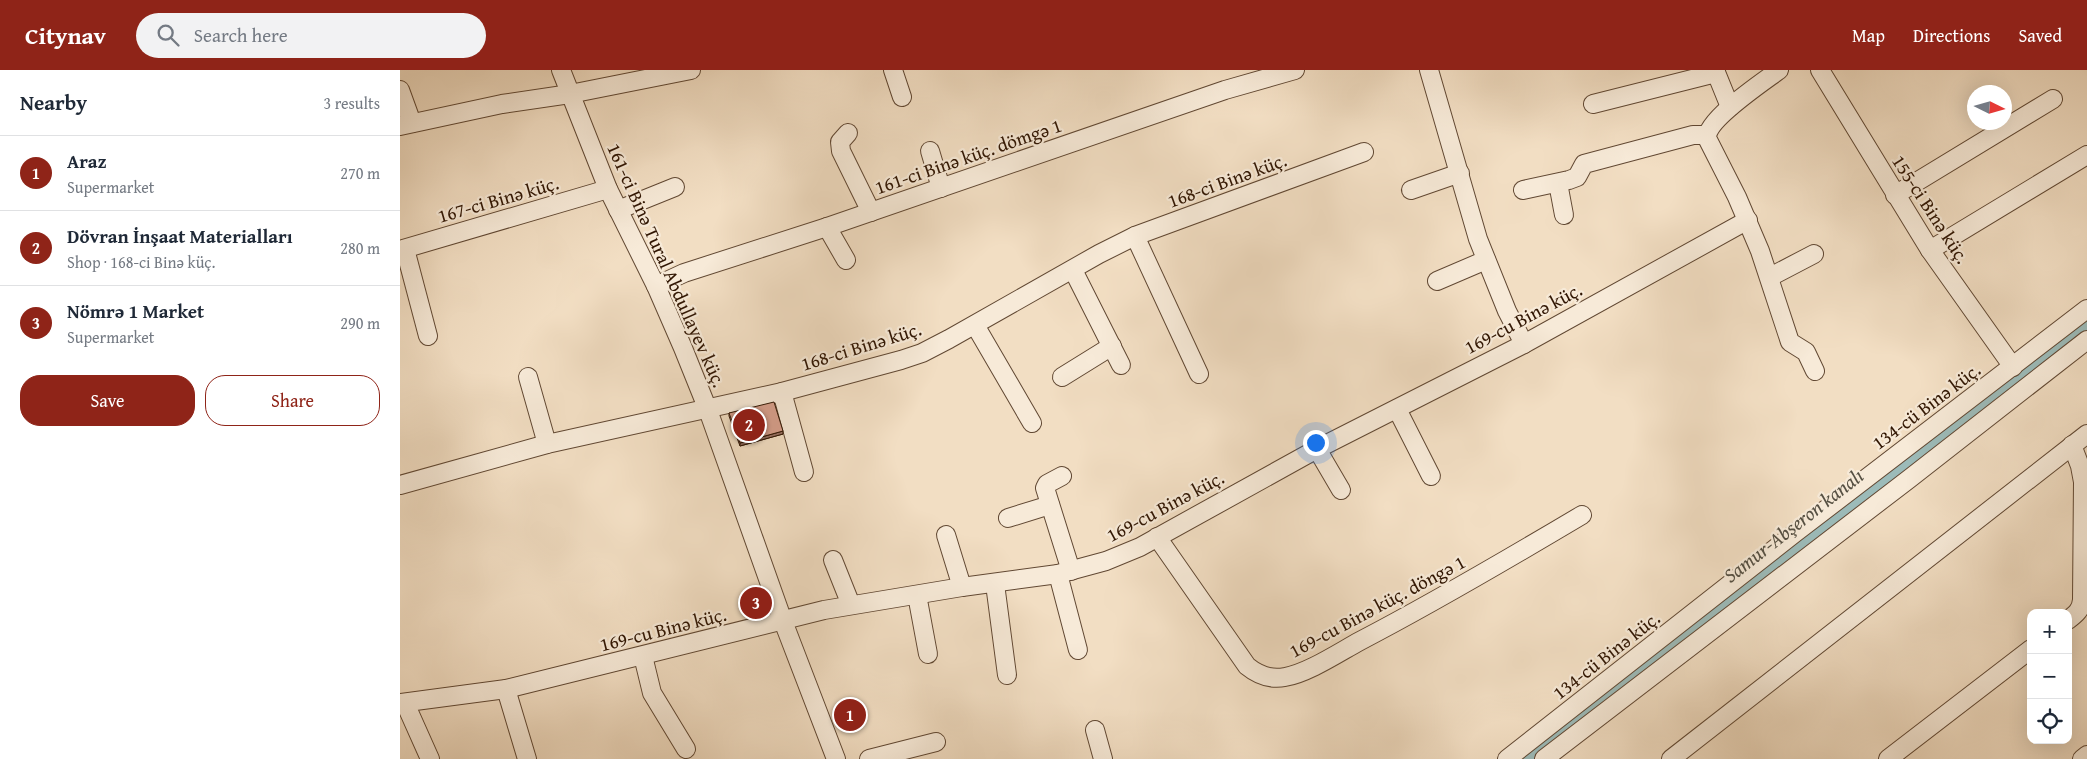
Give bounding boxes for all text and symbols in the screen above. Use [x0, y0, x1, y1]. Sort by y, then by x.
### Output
search box [136, 13, 486, 58]
text: Citynav [25, 18, 106, 53]
icon: search [154, 21, 182, 49]
text: Search here [194, 21, 288, 49]
text: Map [1852, 22, 1885, 49]
text: Directions [1913, 22, 1990, 49]
text: Saved [2018, 22, 2062, 49]
north arrow [1967, 85, 2012, 130]
text: Nearby [20, 87, 87, 118]
text: 3 results [323, 91, 380, 115]
street label: 161-ci Binə küç. dömgə 1 [871, 111, 1065, 201]
street label: 161-ci Binə Tural Abdullayev küç. [600, 138, 734, 392]
street label: 168-ci Binə küç. [1164, 146, 1290, 214]
text: Araz [67, 147, 106, 175]
street label: 155-ci Binə küç. [1885, 149, 1977, 269]
text: 1 [32, 161, 40, 185]
text: 270 m [340, 161, 380, 185]
street label: 167-ci Binə küç. [434, 168, 562, 230]
text: Supermarket [67, 175, 154, 199]
text: Dövran İnşaat Materialları [67, 222, 293, 250]
text: 2 [32, 236, 40, 260]
text: 280 m [340, 236, 380, 260]
text: Shop · 168-ci Binə küç. [67, 250, 215, 274]
street label: 169-cu Binə küç. [1459, 275, 1587, 361]
text: Nömrə 1 Market [67, 297, 204, 325]
text: 3 [32, 311, 40, 335]
text: 290 m [340, 311, 380, 335]
street label: 168-ci Binə küç. [797, 314, 925, 378]
text: Supermarket [67, 325, 154, 349]
street label: 134-cü Binə küç. [1866, 356, 1986, 456]
button: Save [20, 375, 195, 426]
button: Share [205, 375, 380, 426]
pin: 2 [733, 406, 765, 444]
your location [1303, 430, 1329, 456]
water label: Samur-Abşeron kanalı [1717, 461, 1869, 589]
street label: 169-cu Binə küç. [1101, 463, 1229, 549]
street label: 169-cu Binə küç. döngə 1 [1284, 548, 1470, 664]
pin: 3 [740, 584, 772, 622]
street label: 169-cu Binə küç. [597, 600, 729, 658]
street label: 134-cü Binə küç. [1546, 604, 1666, 706]
map controls [2027, 609, 2072, 744]
button: + [2027, 609, 2072, 654]
button: − [2027, 654, 2072, 699]
pin: 1 [834, 696, 866, 734]
button: locate [2027, 699, 2072, 744]

